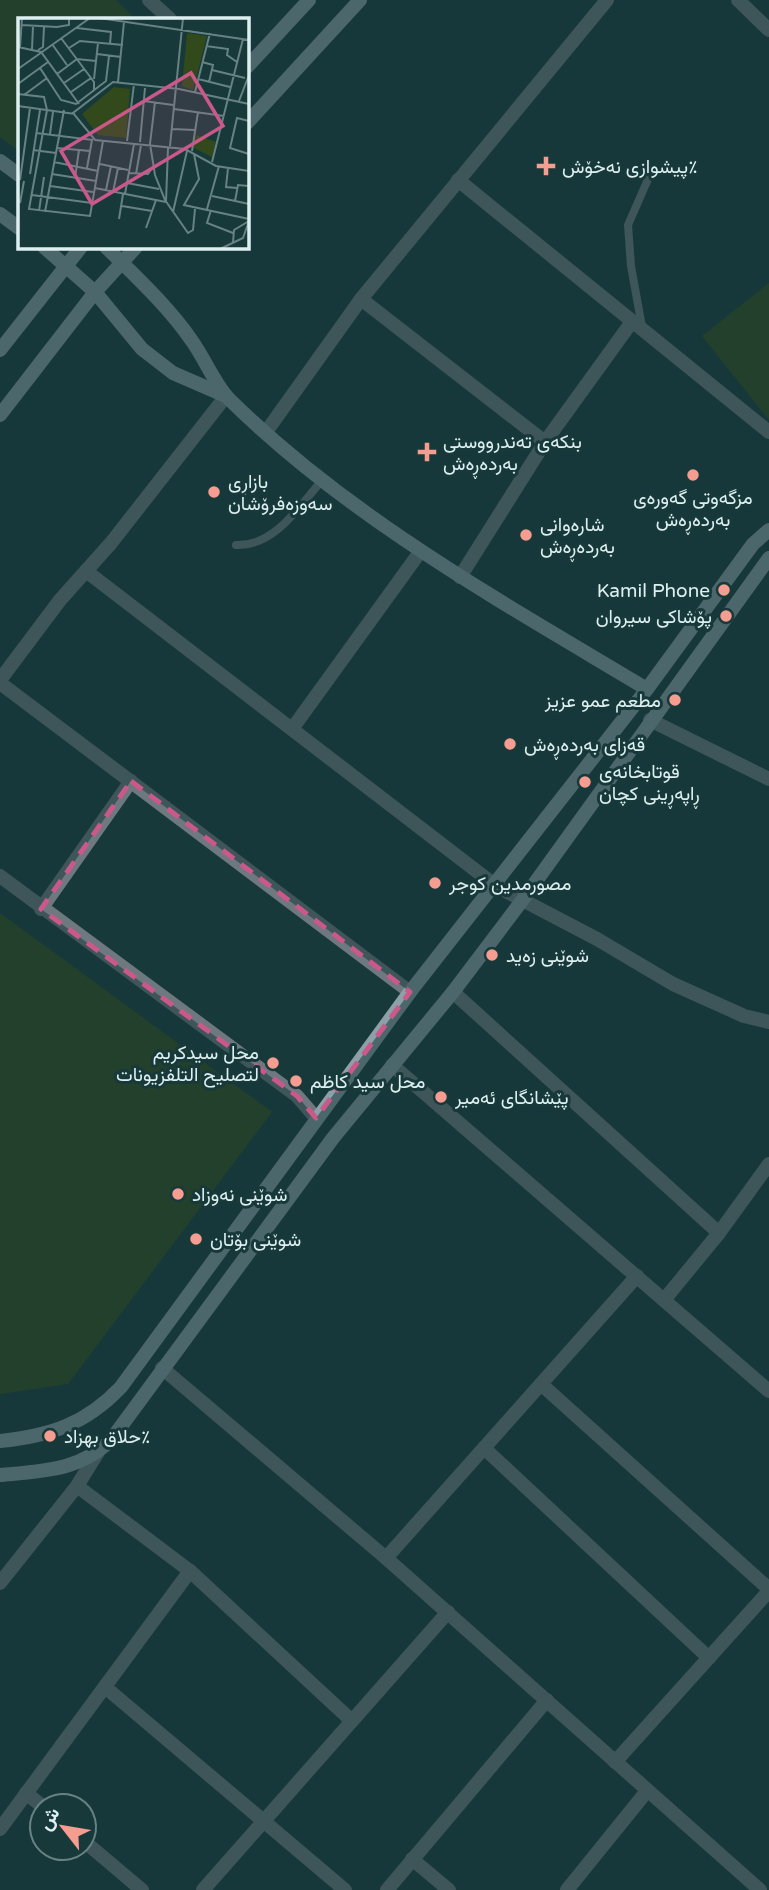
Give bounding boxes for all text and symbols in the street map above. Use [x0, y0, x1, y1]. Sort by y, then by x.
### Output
inset map [18, 18, 248, 248]
marker: پیشوازی نەخۆش٪ [536, 156, 556, 176]
place label: پیشوازی نەخۆش٪ [562, 156, 697, 180]
place label: بنکەی تەندرووستی بەردەڕەش [443, 431, 582, 479]
marker: بنکەی تەندرووستی بەردەڕەش [417, 442, 437, 462]
marker: مزگەوتی گەورەی بەردەڕەش [685, 467, 701, 483]
place label: بازاڕی سەوزەفرۆشان [228, 471, 332, 515]
marker: بازاڕی سەوزەفرۆشان [206, 484, 222, 500]
place label: مزگەوتی گەورەی بەردەڕەش [633, 487, 753, 535]
place label: شارەوانی بەردەڕەش [540, 514, 615, 562]
marker: شارەوانی بەردەڕەش [518, 527, 534, 543]
place label: Kamil Phone [597, 580, 710, 602]
marker: Kamil Phone [716, 582, 732, 598]
place label: پۆشاکی سیروان [596, 606, 712, 630]
marker: پۆشاکی سیروان [718, 608, 734, 624]
place label: مطعم عمو عزيز [544, 690, 661, 713]
marker: مطعم عمو عزيز [667, 692, 683, 708]
place label: قەزای بەردەڕەش [524, 734, 645, 760]
marker: قەزای بەردەڕەش [502, 736, 518, 752]
place label: قوتابخانەی ڕاپەڕینی کچان [599, 761, 700, 809]
marker: قوتابخانەی ڕاپەڕینی کچان [577, 774, 593, 790]
place label: مصورمدین كوجر [448, 873, 571, 895]
marker: مصورمدین كوجر [427, 875, 443, 891]
place label: شوێنی زەید [506, 945, 589, 967]
marker: شوێنی زەید [484, 947, 500, 963]
place label: محل سيدكريم لتصليح التلفزيونات [116, 1042, 259, 1088]
marker: محل سيدكريم لتصليح التلفزيونات [265, 1055, 281, 1071]
place label: محل سيد كاظم [310, 1071, 426, 1094]
marker: محل سيد كاظم [288, 1073, 304, 1089]
place label: پێشانگای ئەمیر [454, 1087, 569, 1111]
marker: پێشانگای ئەمیر [433, 1089, 449, 1105]
place label: شوێنی نەوزاد [192, 1184, 287, 1206]
marker: شوێنی نەوزاد [170, 1186, 186, 1202]
place label: شوێنی بۆتان [210, 1229, 301, 1251]
marker: شوێنی بۆتان [188, 1231, 204, 1247]
place label: حلاق بهزاد٪ [64, 1426, 150, 1448]
marker: حلاق بهزاد٪ [42, 1428, 58, 1444]
north arrow [28, 1792, 98, 1862]
text: ش [34, 1803, 65, 1834]

